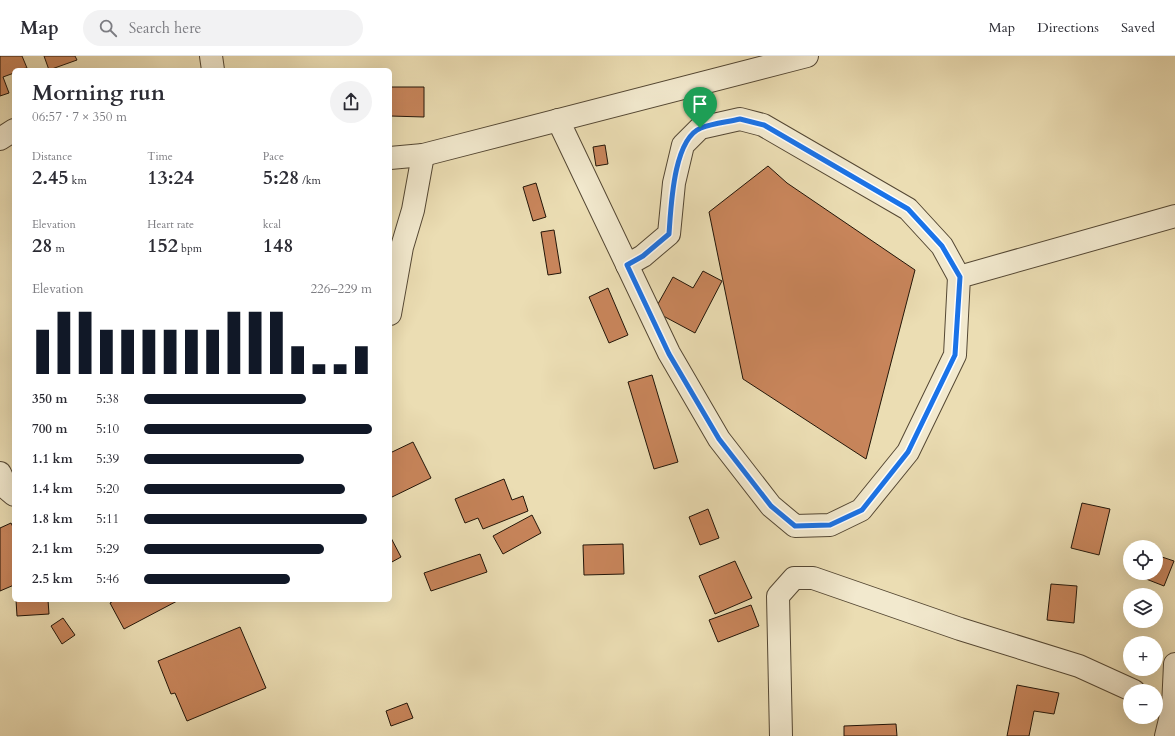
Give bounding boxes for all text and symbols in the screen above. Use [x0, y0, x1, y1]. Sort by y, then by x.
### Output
search box [83, 10, 363, 46]
text: Map [20, 15, 59, 41]
icon: search [97, 17, 119, 39]
text: Search here [129, 18, 201, 38]
text: Map [989, 18, 1015, 37]
text: Directions [1037, 18, 1099, 37]
text: Saved [1121, 18, 1155, 37]
text: Morning run [32, 78, 165, 108]
button: share [330, 81, 372, 123]
pin [683, 87, 717, 128]
icon: arrive [689, 93, 711, 115]
text: 06:57 · 7 × 350 m [32, 108, 127, 126]
text: Distance [32, 149, 72, 164]
text: Time [147, 149, 173, 164]
text: Pace [263, 149, 284, 164]
text: 2.45 [32, 164, 69, 191]
text: 13:24 [147, 164, 194, 191]
text: 5:28 [263, 164, 299, 191]
text: km [69, 173, 87, 188]
text: /km [299, 173, 321, 188]
text: Elevation [32, 217, 76, 232]
text: Heart rate [147, 217, 194, 232]
text: kcal [263, 217, 281, 232]
text: 28 [32, 232, 53, 259]
text: 152 [147, 232, 178, 259]
text: 148 [263, 232, 293, 259]
text: m [53, 241, 65, 256]
text: bpm [178, 241, 202, 256]
text: Elevation [32, 280, 84, 298]
text: 226–229 m [310, 280, 372, 298]
text: 350 m [32, 390, 67, 408]
text: 5:38 [96, 390, 119, 408]
text: 700 m [32, 420, 67, 438]
text: 5:10 [96, 420, 119, 438]
text: 1.1 km [32, 450, 73, 468]
text: 5:39 [96, 450, 119, 468]
text: 1.4 km [32, 480, 73, 498]
text: 5:20 [96, 480, 119, 498]
text: 1.8 km [32, 510, 73, 528]
text: 5:11 [96, 510, 119, 528]
text: 2.1 km [32, 540, 73, 558]
text: 5:29 [96, 540, 119, 558]
map controls [1123, 540, 1163, 724]
button: locate [1123, 540, 1163, 580]
text: 2.5 km [32, 570, 73, 588]
text: 5:46 [96, 570, 119, 588]
button: layers [1123, 588, 1163, 628]
button: + [1123, 636, 1163, 676]
button: − [1123, 684, 1163, 724]

